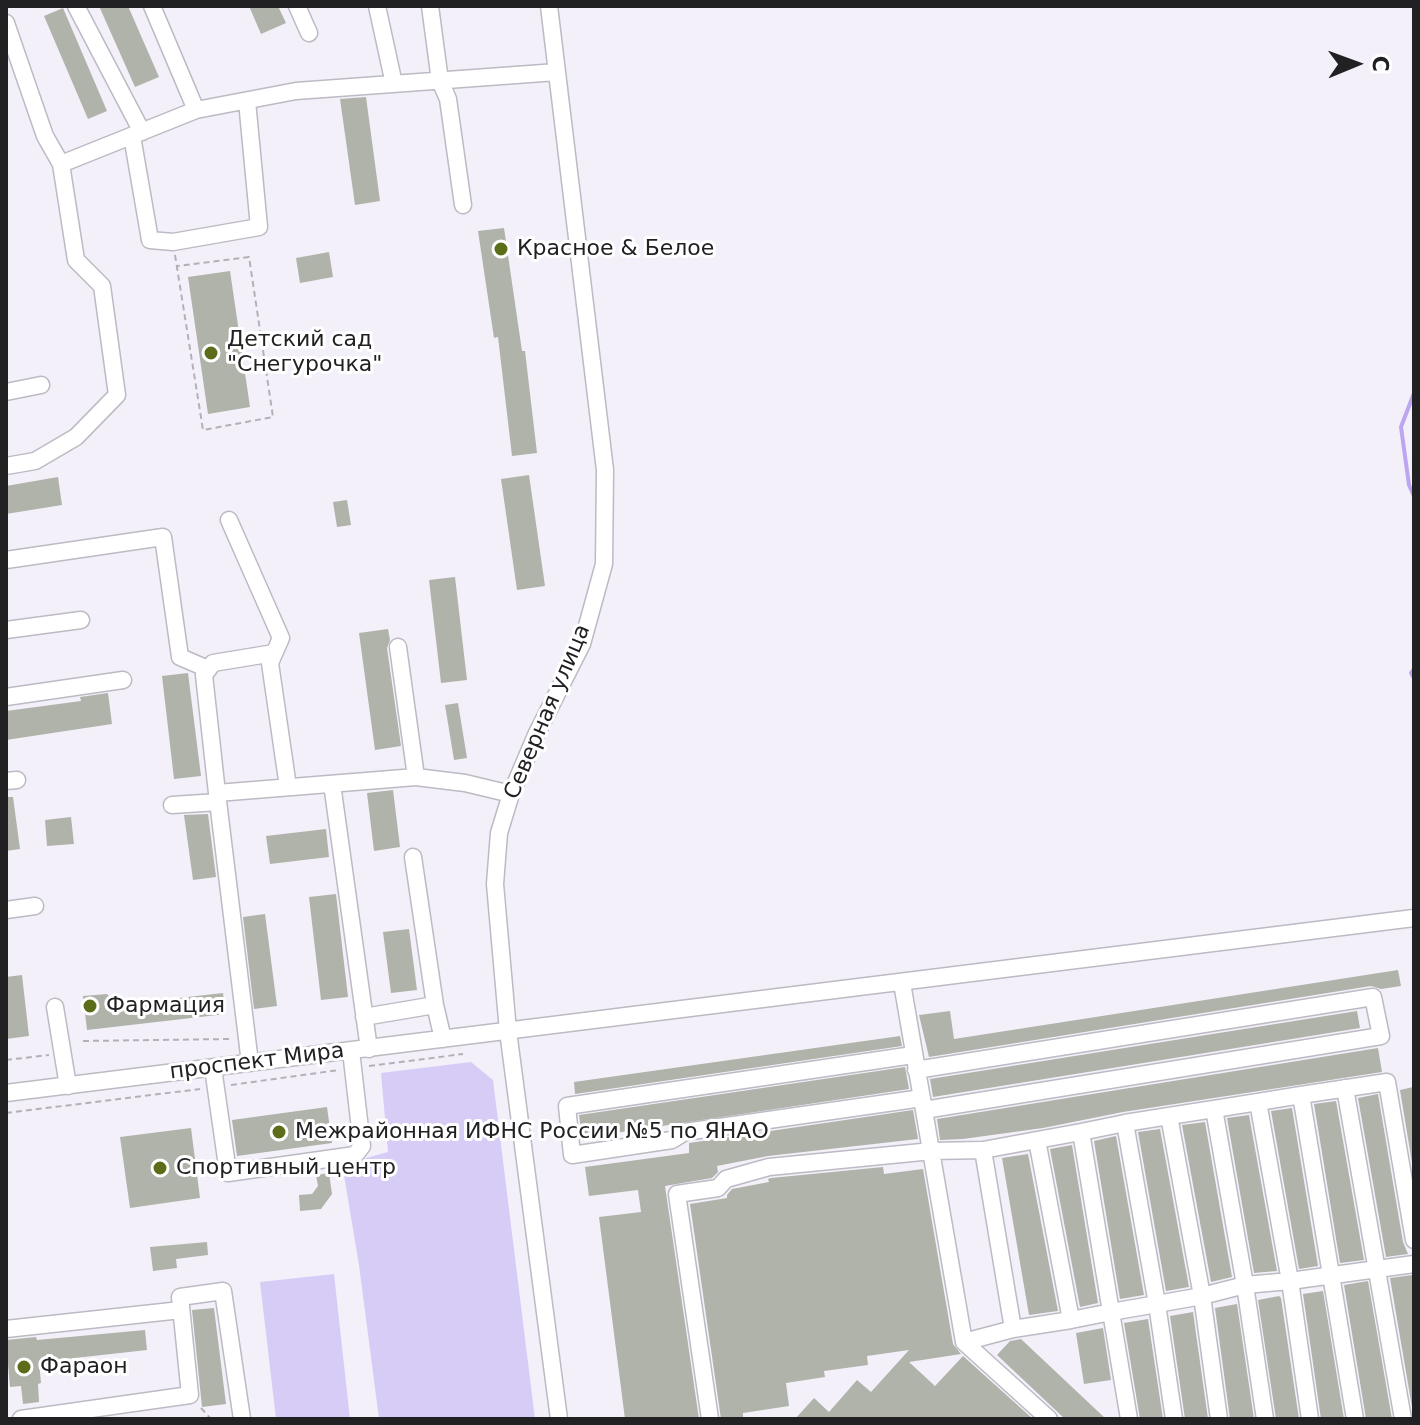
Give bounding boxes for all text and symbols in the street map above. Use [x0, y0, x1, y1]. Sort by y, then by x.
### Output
north arrow [1316, 24, 1396, 104]
text: С [1368, 55, 1393, 72]
place label: Красное & Белое [517, 236, 714, 262]
marker: Красное & Белое [492, 240, 510, 258]
place label: Детский сад "Снегурочка" [227, 327, 382, 378]
marker: Детский сад "Снегурочка" [202, 344, 220, 362]
street label: Северная улица [499, 621, 597, 803]
place label: Фармация [106, 993, 225, 1019]
marker: Фармация [81, 997, 99, 1015]
street label: проспект Мира [168, 1038, 346, 1086]
place label: Межрайонная ИФНС России №5 по ЯНАО [295, 1119, 769, 1145]
marker: Межрайонная ИФНС России №5 по ЯНАО [270, 1123, 288, 1141]
place label: Спортивный центр [176, 1155, 396, 1181]
marker: Спортивный центр [151, 1159, 169, 1177]
place label: Фараон [40, 1354, 128, 1380]
marker: Фараон [15, 1358, 33, 1376]

